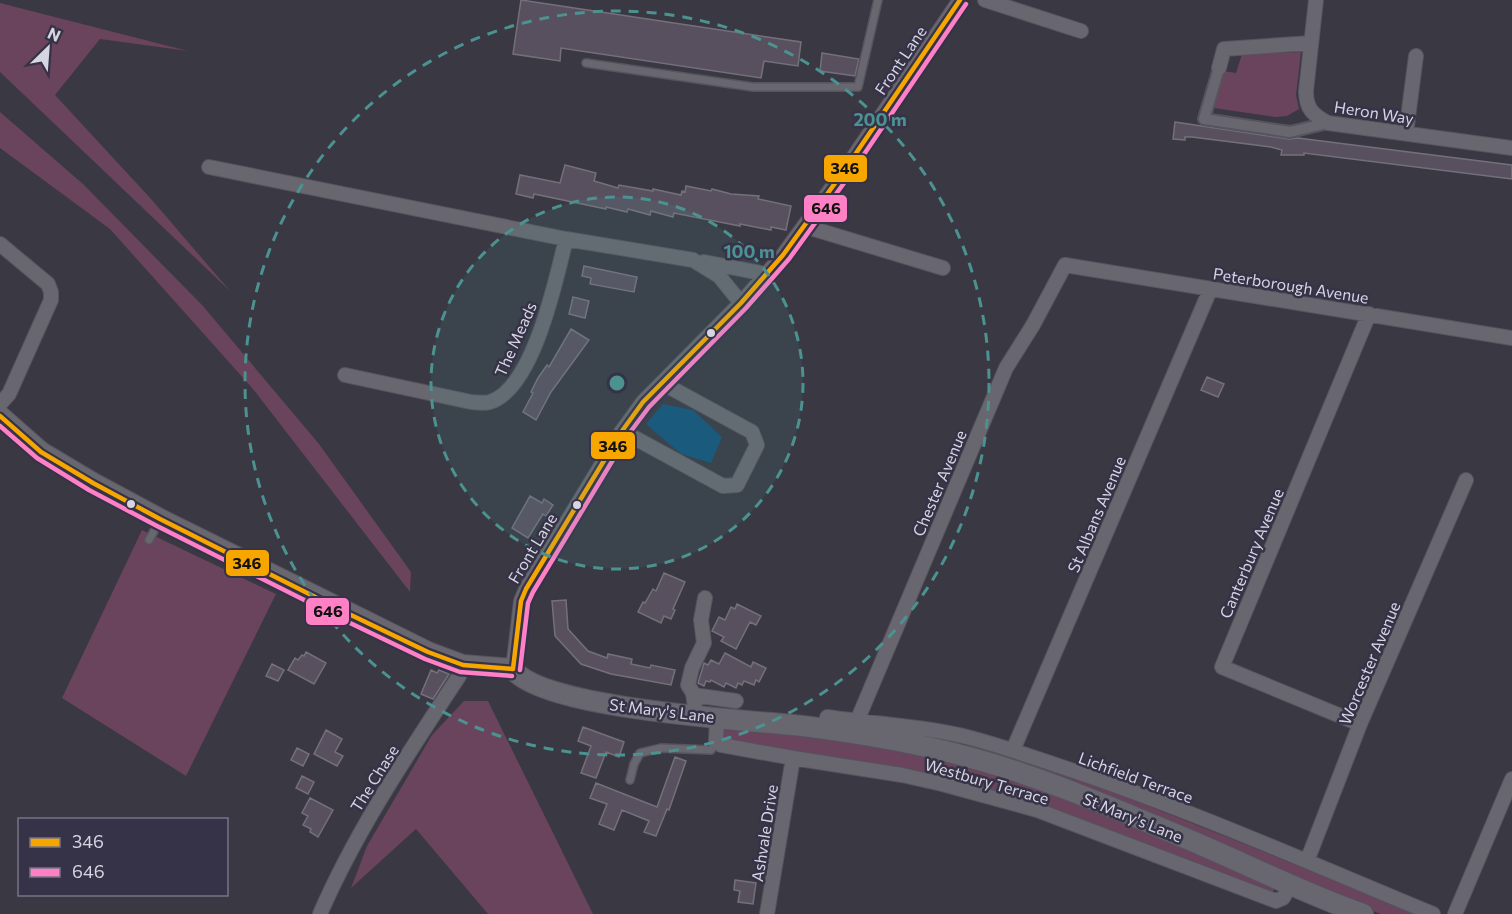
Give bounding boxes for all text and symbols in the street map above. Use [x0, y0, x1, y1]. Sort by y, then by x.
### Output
north arrow [18, 18, 78, 78]
street label: Front Lane [870, 22, 930, 98]
text: N [45, 23, 64, 45]
street label: Heron Way [1333, 96, 1415, 128]
text: 200 m [853, 108, 907, 130]
line badge: 346 [823, 154, 868, 183]
text: 346 [830, 158, 860, 177]
line badge: 646 [803, 194, 848, 223]
text: 646 [811, 198, 841, 217]
text: 100 m [723, 240, 775, 262]
street label: Peterborough Avenue [1212, 263, 1370, 307]
street label: The Meads [490, 299, 540, 379]
unlabelled marker [705, 327, 717, 339]
centre of rings [607, 373, 627, 393]
street label: Chester Avenue [908, 427, 970, 539]
line badge: 346 [590, 431, 636, 460]
text: 346 [598, 436, 628, 455]
street label: St Albans Avenue [1063, 453, 1129, 575]
street label: Canterbury Avenue [1215, 485, 1287, 621]
unlabelled marker [125, 498, 137, 510]
unlabelled marker [571, 499, 583, 511]
street label: Front Lane [504, 509, 560, 587]
line badge: 346 [225, 549, 270, 577]
text: 346 [232, 553, 262, 572]
line badge: 646 [305, 597, 350, 626]
street label: Worcester Avenue [1334, 598, 1404, 728]
text: 646 [313, 601, 343, 620]
street label: St Mary's Lane [608, 694, 716, 726]
street label: The Chase [346, 741, 402, 815]
street label: Lichfield Terrace [1076, 747, 1196, 807]
street label: Westbury Terrace [923, 754, 1051, 808]
street label: Ashvale Drive [747, 783, 781, 883]
street label: St Mary's Lane [1080, 788, 1186, 846]
legend [18, 818, 228, 896]
text: 346 [72, 830, 104, 852]
text: 646 [72, 860, 105, 882]

